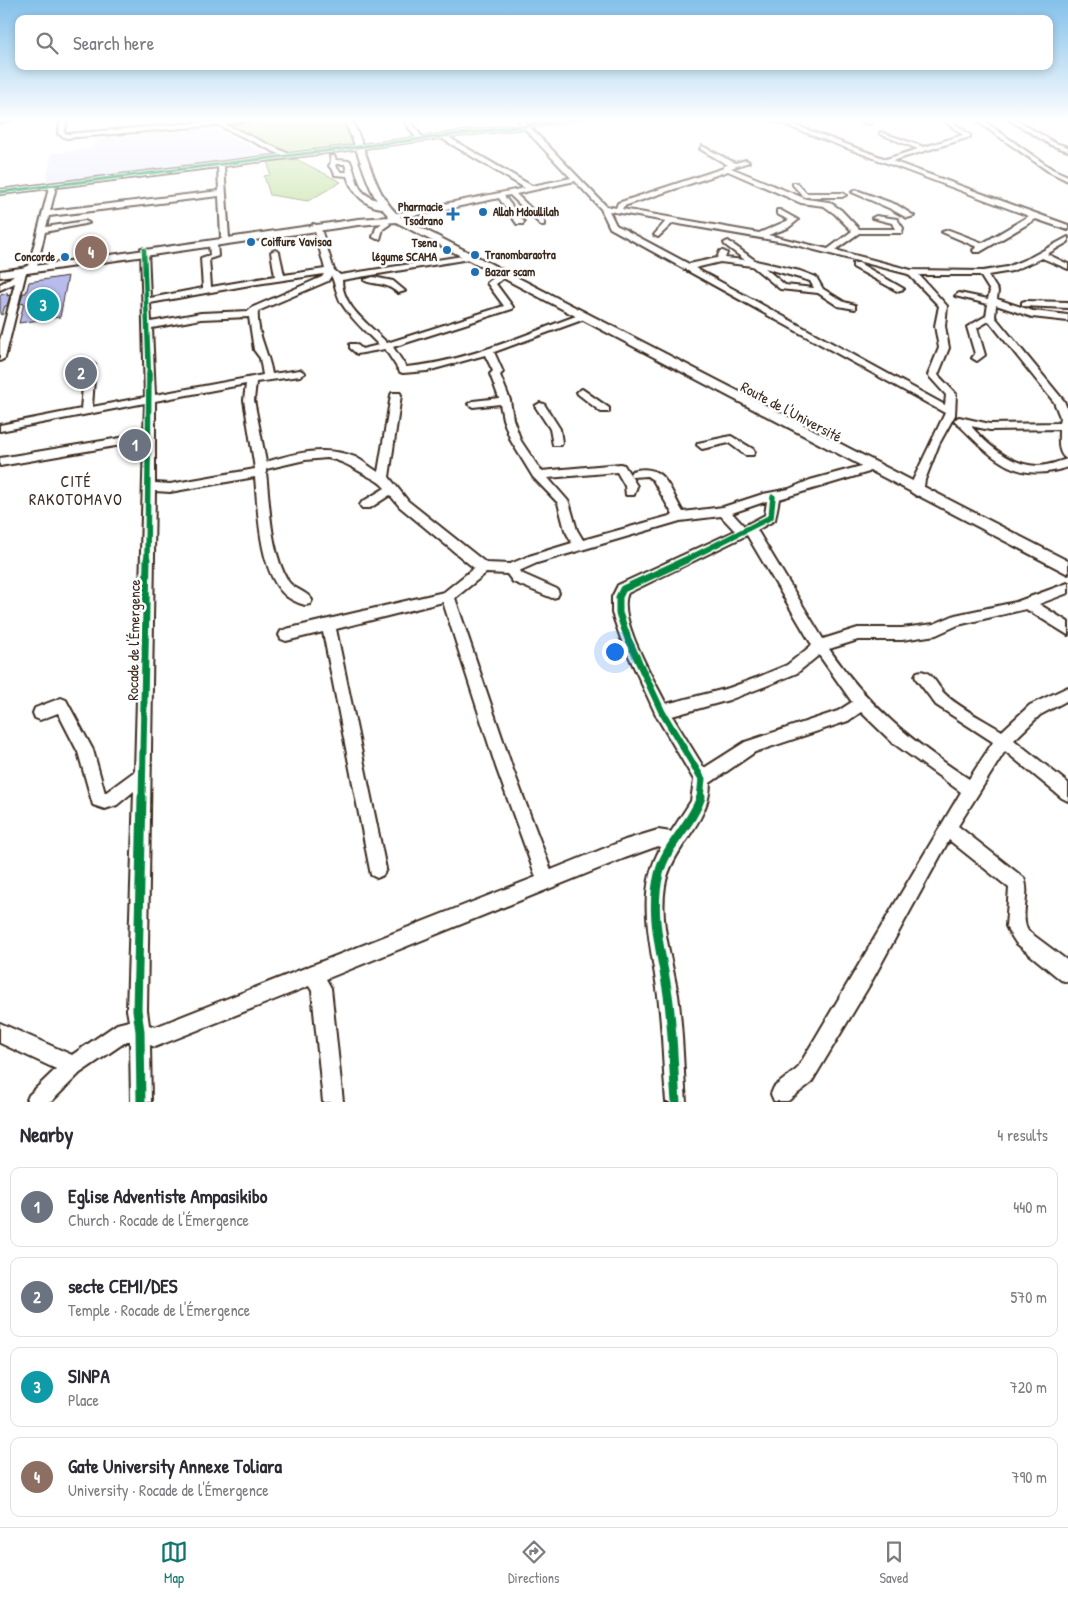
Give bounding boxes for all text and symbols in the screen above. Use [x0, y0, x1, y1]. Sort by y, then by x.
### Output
search box [15, 15, 1053, 70]
icon: search [33, 29, 61, 57]
text: Search here [73, 30, 154, 56]
place label: Pharmacie Tsodrano [398, 198, 443, 229]
place label: Allah Mdoullilah [493, 203, 560, 220]
marker: Allah Mdoullilah [477, 206, 489, 218]
marker: Pharmacie Tsodrano [447, 208, 459, 220]
pin: 4 [75, 233, 107, 271]
place label: Coiffure Vavisoa [261, 233, 332, 250]
place label: Tsena légume SCAMA [372, 234, 437, 266]
marker: Coiffure Vavisoa [245, 236, 257, 248]
marker: Tsena légume SCAMA [441, 244, 453, 256]
place label: Tranombaraotra [484, 246, 556, 263]
place label: Concorde [15, 248, 55, 265]
marker: Tranombaraotra [469, 249, 481, 261]
marker: Concorde [59, 251, 71, 263]
place label: Bazar scam [485, 263, 535, 280]
marker: Bazar scam [469, 266, 481, 278]
pin: 3 [27, 286, 59, 324]
pin: 2 [65, 354, 97, 392]
street label: Route de l'Université [737, 376, 845, 447]
pin: 1 [119, 426, 151, 464]
district label: CITÉ RAKOTOMAVO [29, 470, 123, 510]
street label: Rocade de l'Émergence [122, 579, 145, 701]
your location [602, 639, 628, 665]
text: Nearby [20, 1120, 73, 1149]
text: 4 results [997, 1124, 1048, 1146]
text: Eglise Adventiste Ampasikibo [68, 1183, 267, 1209]
text: 1 [34, 1196, 40, 1218]
text: 440 m [1013, 1196, 1047, 1218]
text: Church · Rocade de l'Émergence [68, 1209, 249, 1231]
text: secte CEMI/DES [68, 1273, 177, 1299]
text: 2 [33, 1286, 41, 1308]
text: 570 m [1011, 1286, 1047, 1308]
text: Temple · Rocade de l'Émergence [68, 1299, 250, 1321]
text: SINPA [68, 1363, 110, 1389]
text: 3 [33, 1376, 41, 1398]
text: 720 m [1010, 1376, 1047, 1398]
text: Place [68, 1389, 99, 1411]
text: Gate University Annexe Toliara [68, 1453, 282, 1479]
text: 4 [34, 1466, 40, 1488]
text: 790 m [1011, 1466, 1047, 1488]
text: University · Rocade de l'Émergence [68, 1479, 269, 1501]
tab: Map [160, 1538, 188, 1587]
tab: Directions [508, 1538, 559, 1587]
tab: Saved [879, 1538, 908, 1587]

